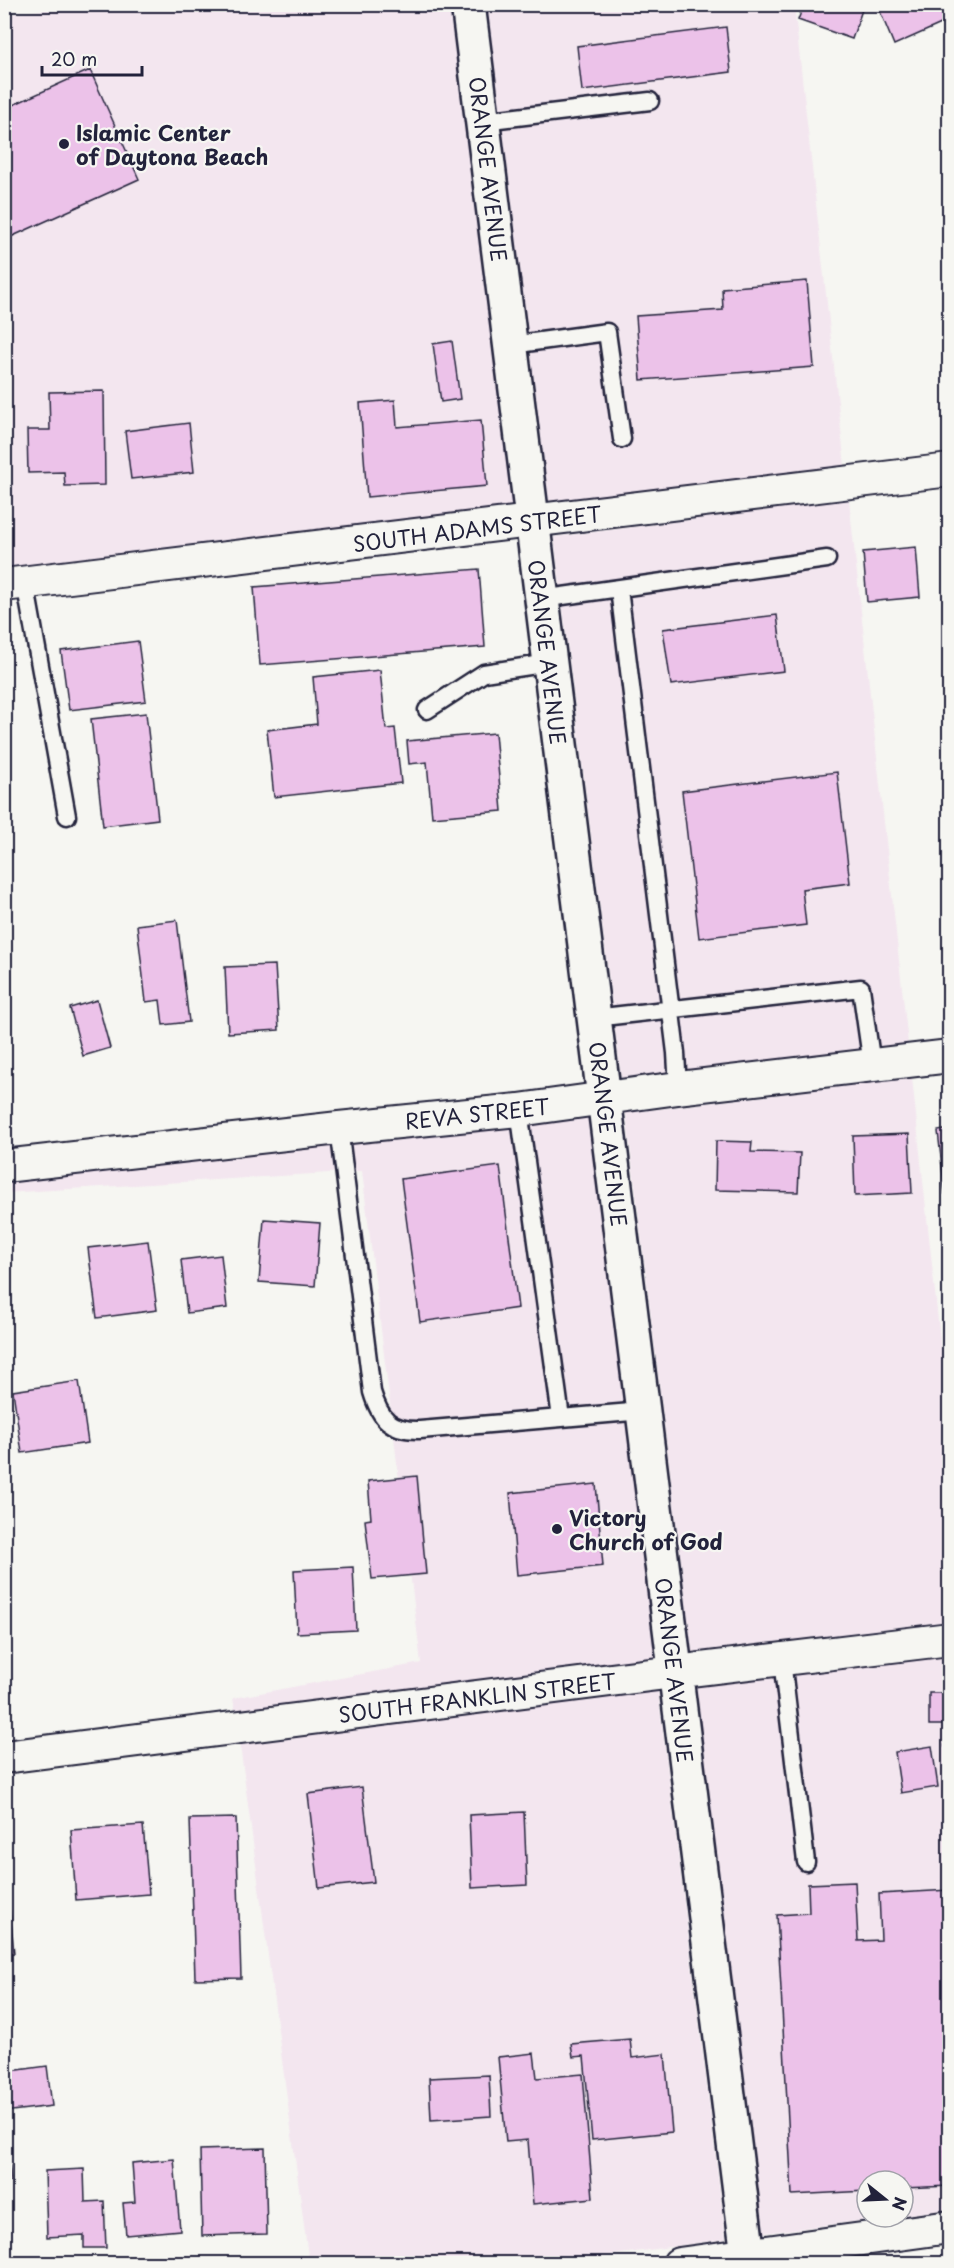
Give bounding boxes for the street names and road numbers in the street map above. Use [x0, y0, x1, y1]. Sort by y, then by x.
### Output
street label: ORANGE AVENUE [462, 75, 516, 263]
street label: SOUTH ADAMS STREET [351, 497, 604, 559]
street label: ORANGE AVENUE [521, 558, 575, 746]
street label: ORANGE AVENUE [582, 1040, 636, 1228]
street label: REVA STREET [403, 1089, 551, 1137]
street label: ORANGE AVENUE [648, 1576, 702, 1764]
street label: SOUTH FRANKLIN STREET [336, 1664, 618, 1730]

